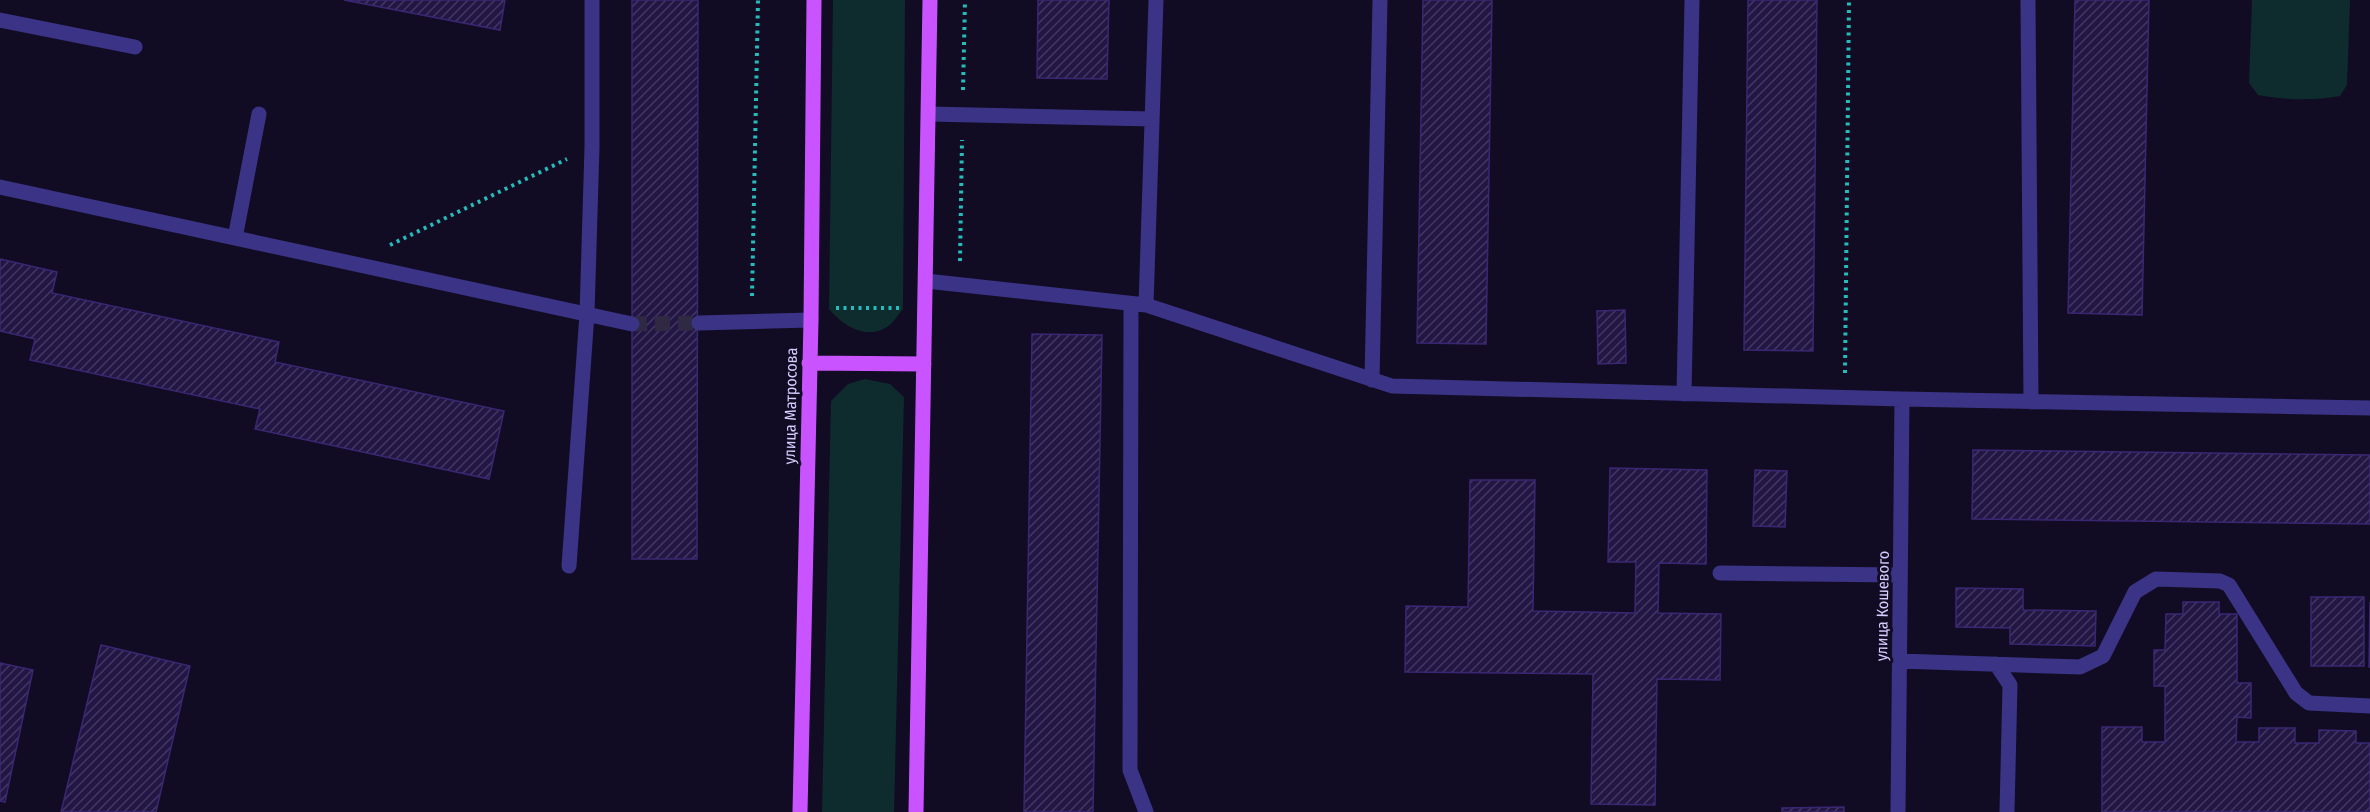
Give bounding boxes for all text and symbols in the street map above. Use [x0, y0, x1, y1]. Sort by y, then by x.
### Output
street label: улица Матросова [780, 347, 801, 465]
street label: улица Кошевого [1872, 551, 1893, 661]

